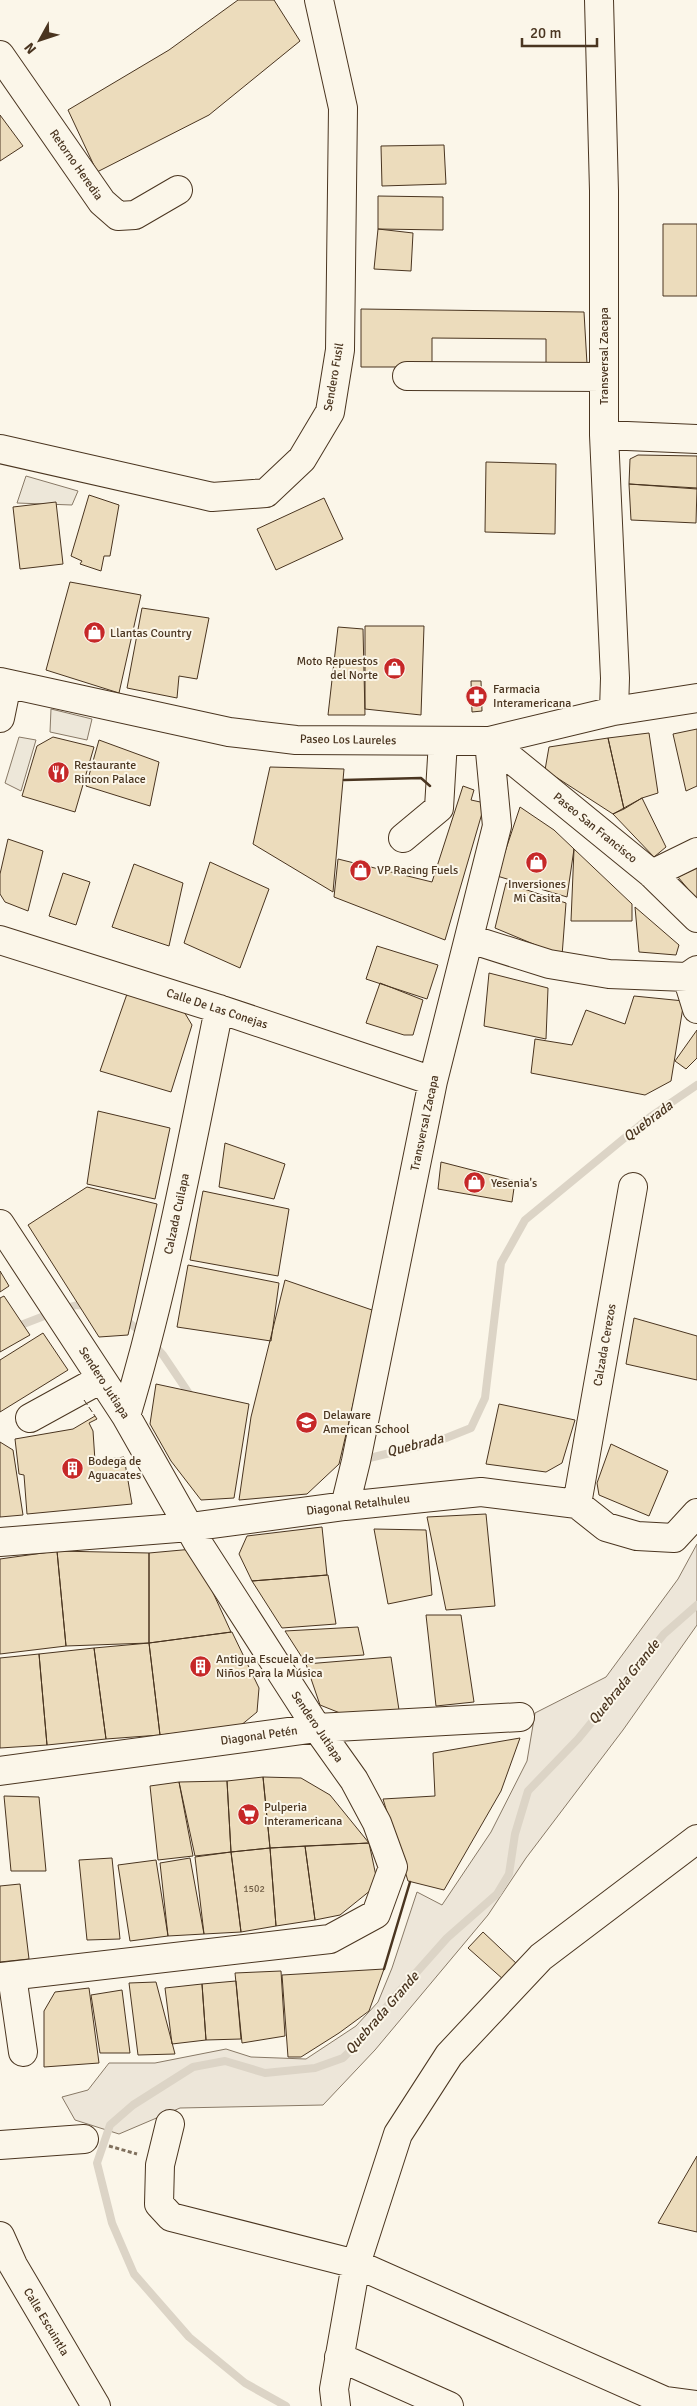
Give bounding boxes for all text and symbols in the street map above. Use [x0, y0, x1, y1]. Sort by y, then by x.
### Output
north arrow [15, 15, 65, 65]
scale bar [522, 15, 597, 47]
text: 20 m [530, 24, 561, 42]
text: N [21, 39, 40, 57]
street label: Retorno Heredia [46, 127, 106, 203]
street label: Transversal Zacapa [597, 307, 612, 405]
street label: Sendero Fusil [321, 341, 347, 412]
shop icon: Llantas Country [82, 621, 106, 645]
place label: Llantas Country [110, 626, 192, 641]
place label: Moto Repuestos del Norte [296, 654, 378, 683]
shop icon: Moto Repuestos del Norte [382, 656, 406, 680]
place label: Farmacia Interamericana [493, 682, 571, 711]
pharmacy icon: Farmacia Interamericana [465, 684, 489, 708]
street label: Paseo Los Laureles [300, 732, 396, 748]
place label: Restaurante Rincon Palace [74, 758, 146, 787]
restaurant icon: Restaurante Rincon Palace [46, 760, 70, 784]
street label: Paseo San Francisco [550, 790, 640, 866]
shop icon: Inversiones Mi Casita [525, 851, 549, 875]
shop icon: VP Racing Fuels [349, 858, 373, 882]
place label: VP Racing Fuels [377, 863, 458, 878]
place label: Inversiones Mi Casita [508, 877, 566, 906]
street label: Calle De Las Conejas [164, 986, 270, 1032]
street label: Transversal Zacapa [408, 1074, 442, 1172]
water label: Quebrada [620, 1096, 677, 1145]
shop icon: Yesenia's [463, 1171, 487, 1195]
street label: Calzada Cuilapa [161, 1172, 193, 1256]
place label: Yesenia's [491, 1176, 537, 1191]
street label: Calzada Cerezos [590, 1303, 620, 1387]
street label: Sendero Jutiapa [75, 1344, 133, 1422]
place label: Delaware American School [323, 1408, 410, 1437]
school or university icon: Delaware American School [295, 1410, 319, 1434]
water label: Quebrada [385, 1430, 446, 1460]
place label: Bodega de Aguacates [88, 1454, 141, 1483]
building icon: Bodega de Aguacates [60, 1456, 84, 1480]
street label: Diagonal Retalhuleu [305, 1491, 411, 1519]
water label: Quebrada Grande [585, 1635, 664, 1728]
place label: Antigua Escuela de Niños Para la Música [216, 1652, 323, 1681]
building icon: Antigua Escuela de Niños Para la Música [188, 1654, 212, 1678]
street label: Sendero Jutiapa [288, 1689, 346, 1765]
street label: Diagonal Petén [220, 1723, 298, 1749]
place label: Pulperia Interamericana [264, 1800, 342, 1829]
supermarket icon: Pulperia Interamericana [236, 1802, 260, 1826]
house number: 1502 [243, 1883, 265, 1895]
water label: Quebrada Grande [341, 1967, 423, 2058]
street label: Calle Escuintla [20, 2285, 72, 2359]

